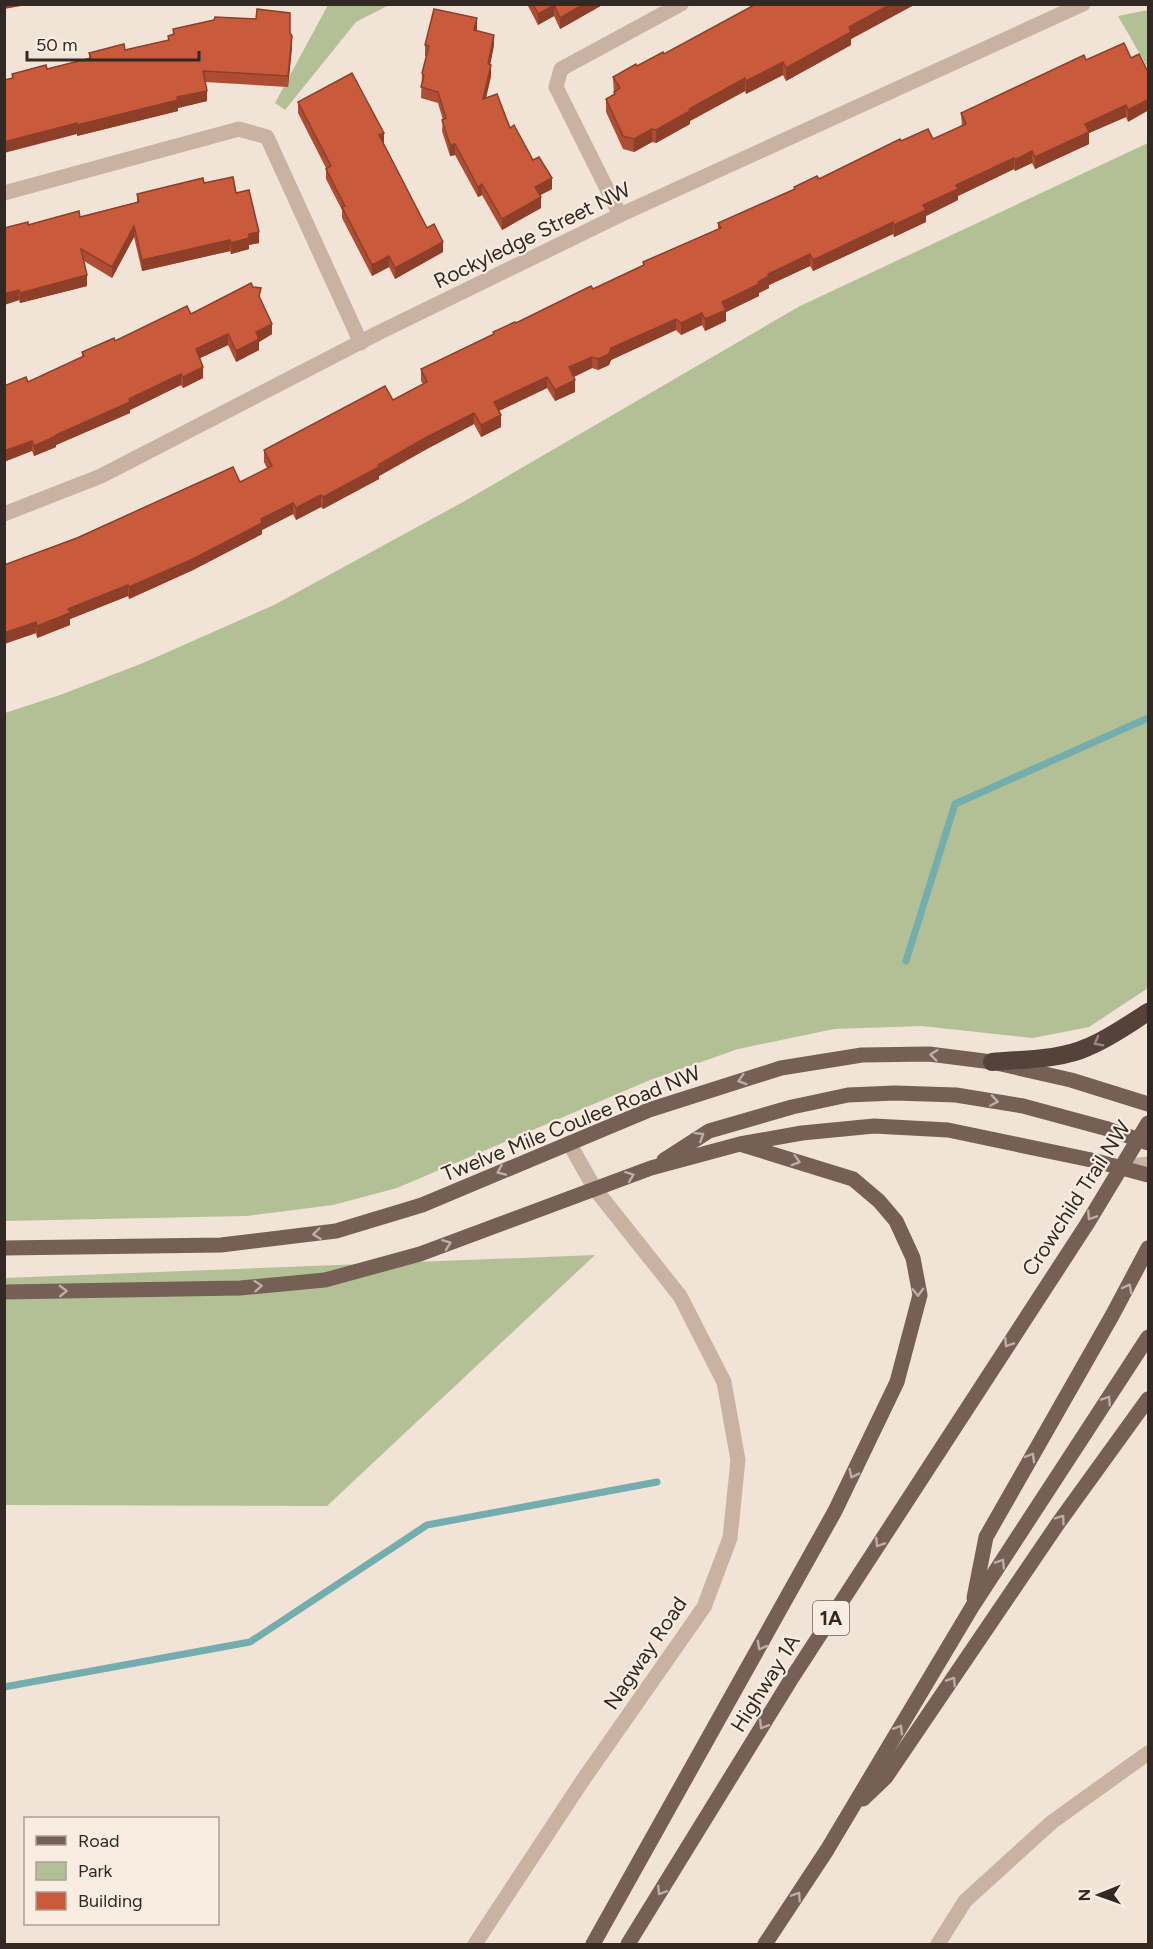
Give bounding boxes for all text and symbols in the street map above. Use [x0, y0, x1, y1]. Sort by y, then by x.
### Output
scale bar [27, 24, 200, 62]
text: 50 m [36, 34, 78, 56]
street label: Rockyledge Street NW [430, 176, 634, 294]
one-way arrow [1094, 1035, 1105, 1046]
one-way arrow [930, 1049, 939, 1062]
street label: Twelve Mile Coulee Road NW [438, 1060, 704, 1186]
one-way arrow [737, 1073, 748, 1085]
one-way arrow [989, 1095, 998, 1107]
street label: Crowchild Trail NW [1017, 1116, 1135, 1280]
one-way arrow [694, 1133, 705, 1144]
one-way arrow [790, 1154, 801, 1167]
one-way arrow [496, 1164, 507, 1176]
one-way arrow [624, 1170, 635, 1183]
one-way arrow [1087, 1210, 1099, 1220]
one-way arrow [312, 1227, 322, 1239]
one-way arrow [441, 1239, 452, 1251]
one-way arrow [253, 1280, 262, 1293]
one-way arrow [1121, 1283, 1132, 1294]
one-way arrow [58, 1285, 67, 1297]
one-way arrow [911, 1287, 924, 1296]
one-way arrow [1004, 1337, 1015, 1348]
one-way arrow [1100, 1396, 1111, 1407]
one-way arrow [1024, 1453, 1036, 1463]
one-way arrow [849, 1467, 861, 1478]
one-way arrow [1054, 1515, 1065, 1526]
one-way arrow [876, 1536, 887, 1547]
one-way arrow [993, 1559, 1005, 1569]
street label: Nagway Road [598, 1592, 692, 1714]
road number: 1A [813, 1601, 849, 1635]
street label: Highway 1A [725, 1630, 805, 1736]
one-way arrow [757, 1639, 768, 1650]
one-way arrow [945, 1676, 956, 1687]
one-way arrow [759, 1719, 771, 1729]
one-way arrow [891, 1725, 903, 1735]
legend [24, 1817, 219, 1925]
text: Road [78, 1830, 119, 1852]
text: Park [78, 1860, 113, 1882]
north arrow [1069, 1865, 1129, 1925]
one-way arrow [656, 1885, 668, 1895]
text: N [1075, 1889, 1094, 1902]
text: Building [78, 1890, 143, 1912]
one-way arrow [790, 1891, 801, 1902]

